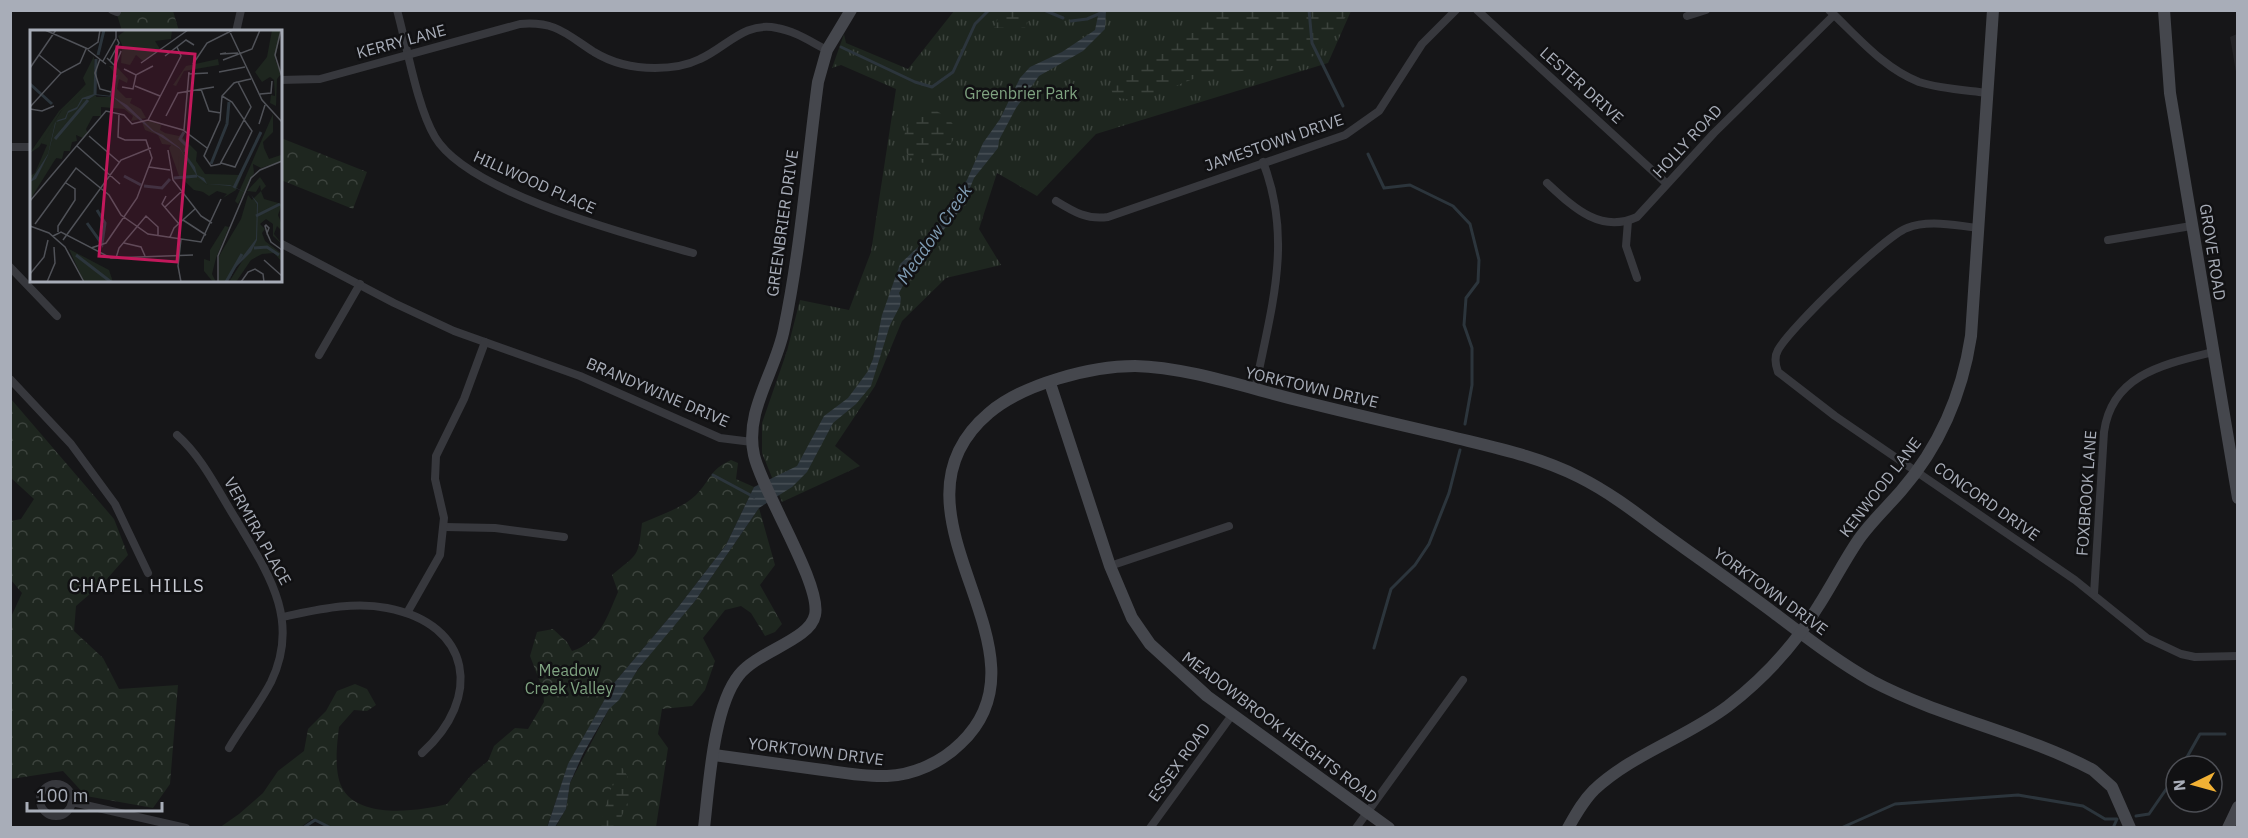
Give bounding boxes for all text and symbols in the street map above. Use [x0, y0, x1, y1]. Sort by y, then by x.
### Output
street label: KERRY LANE [354, 19, 448, 63]
inset map [30, 30, 282, 282]
street label: LESTER DRIVE [1536, 42, 1628, 128]
park label: Greenbrier Park [964, 83, 1078, 103]
street label: HOLLY ROAD [1648, 100, 1726, 182]
street label: JAMESTOWN DRIVE [1202, 109, 1346, 175]
street label: HILLWOOD PLACE [471, 146, 599, 218]
street label: GREENBRIER DRIVE [762, 148, 802, 298]
water label: Meadow Creek [891, 179, 977, 288]
street label: GROVE ROAD [2196, 202, 2230, 302]
street label: BRANDYWINE DRIVE [583, 353, 733, 431]
street label: YORKTOWN DRIVE [1243, 362, 1381, 412]
street label: FOXBROOK LANE [2072, 430, 2100, 556]
street label: KENWOOD LANE [1835, 433, 1925, 541]
street label: CONCORD DRIVE [1930, 457, 2044, 545]
street label: VERMIRA PLACE [220, 474, 296, 588]
street label: YORKTOWN DRIVE [1710, 543, 1832, 639]
district label: CHAPEL HILLS [69, 574, 205, 597]
street label: MEADOWBROOK HEIGHTS ROAD [1178, 647, 1382, 807]
park label: Meadow Creek Valley [525, 660, 613, 698]
street label: ESSEX ROAD [1144, 719, 1214, 805]
street label: YORKTOWN DRIVE [747, 733, 885, 769]
north arrow [2164, 754, 2224, 814]
scale bar [27, 775, 162, 813]
text: N [2169, 779, 2190, 792]
text: 100 m [36, 784, 88, 807]

